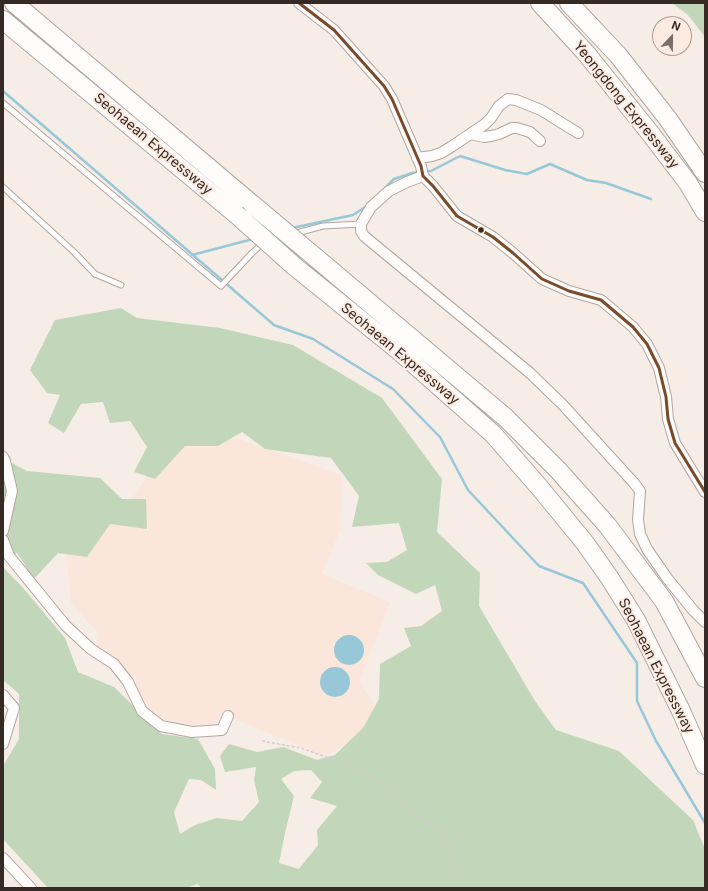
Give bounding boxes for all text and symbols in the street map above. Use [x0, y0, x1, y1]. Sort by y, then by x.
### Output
north arrow [652, 16, 692, 56]
text: N [670, 18, 683, 34]
street label: Yeongdong Expressway [569, 38, 683, 172]
street label: Seohaean Expressway [90, 89, 216, 199]
unlabelled marker [476, 225, 486, 235]
street label: Seohaean Expressway [337, 299, 463, 409]
street label: Seohaean Expressway [615, 596, 697, 736]

